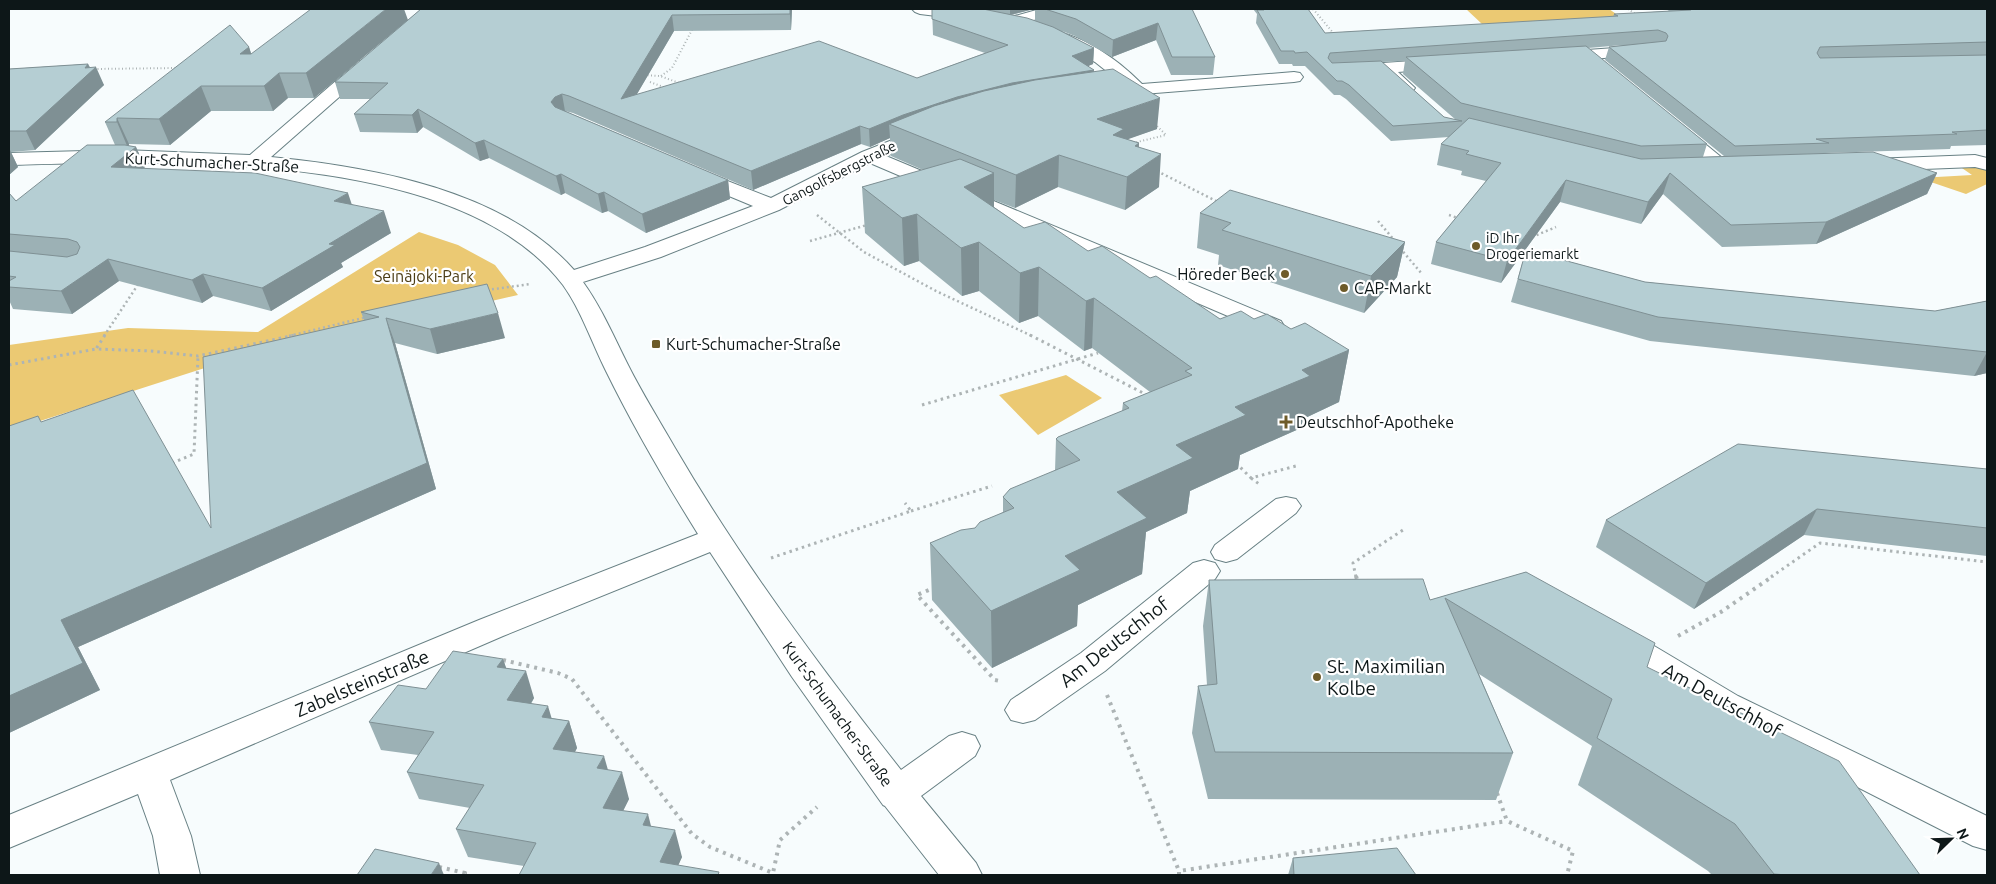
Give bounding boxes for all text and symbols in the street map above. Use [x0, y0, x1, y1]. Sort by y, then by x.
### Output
street label: Gangolfsbergstraße [780, 137, 898, 209]
street label: Kurt-Schumacher-Straße [124, 148, 300, 176]
place label: iD Ihr Drogeriemarkt [1486, 230, 1579, 262]
marker: iD Ihr Drogeriemarkt [1470, 240, 1482, 252]
place label: Höreder Beck [1177, 265, 1275, 283]
park label: Seinäjoki-Park [374, 267, 474, 285]
marker: Höreder Beck [1279, 268, 1291, 280]
place label: CAP-Markt [1354, 279, 1432, 297]
marker: CAP-Markt [1338, 282, 1350, 294]
place label: Kurt-Schumacher-Straße [666, 335, 841, 353]
marker: Kurt-Schumacher-Straße [650, 338, 662, 350]
place label: Deutschhof-Apotheke [1296, 413, 1454, 431]
marker: Deutschhof-Apotheke [1280, 416, 1292, 428]
street label: Am Deutschhof [1055, 592, 1174, 691]
street label: Kurt-Schumacher-Straße [779, 638, 897, 790]
street label: Zabelsteinstraße [292, 645, 432, 721]
place label: St. Maximilian Kolbe [1327, 655, 1445, 699]
street label: Am Deutschhof [1659, 658, 1786, 742]
marker: St. Maximilian Kolbe [1311, 671, 1323, 683]
north arrow [1926, 814, 1976, 864]
text: N [1954, 826, 1972, 842]

